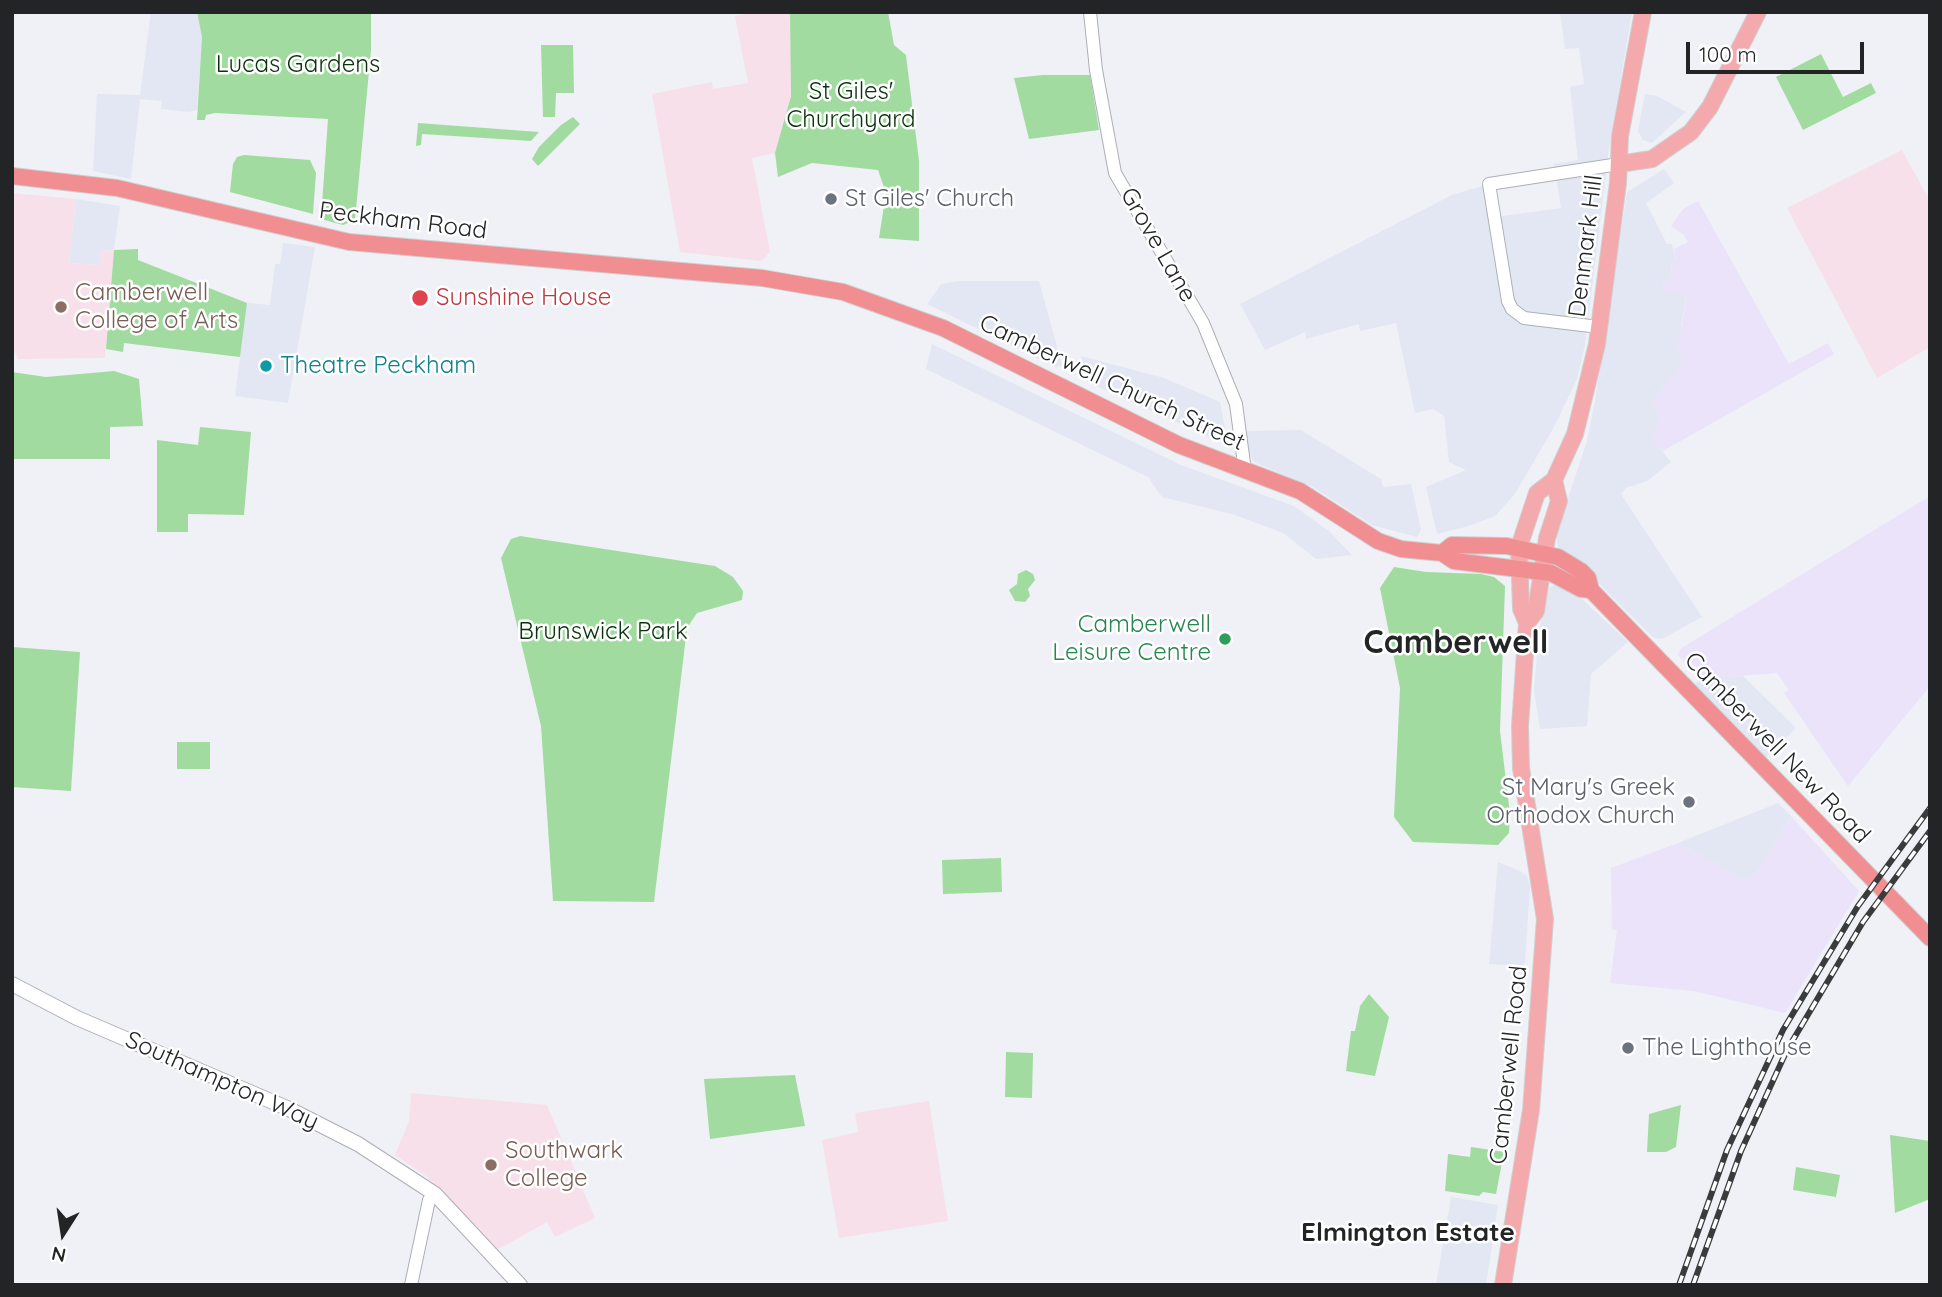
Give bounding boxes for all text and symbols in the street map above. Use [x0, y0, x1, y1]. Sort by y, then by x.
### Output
scale bar [1690, 28, 1868, 72]
text: 100 m [1699, 41, 1757, 67]
park label: Lucas Gardens [216, 51, 380, 79]
park label: St Giles' Churchyard [786, 78, 916, 134]
street label: Denmark Hill [1563, 173, 1609, 319]
street label: Grove Lane [1114, 183, 1202, 307]
place label: St Giles' Church [845, 185, 1014, 213]
marker: St Giles' Church [823, 191, 839, 207]
street label: Peckham Road [317, 196, 489, 246]
place label: Camberwell College of Arts [75, 279, 238, 335]
place label: Sunshine House [436, 284, 611, 312]
marker: Sunshine House [410, 288, 430, 308]
marker: Camberwell College of Arts [53, 299, 69, 315]
street label: Camberwell Church Street [975, 309, 1249, 457]
place label: Theatre Peckham [280, 352, 476, 380]
marker: Theatre Peckham [258, 358, 274, 374]
place label: Camberwell Leisure Centre [1052, 611, 1211, 667]
park label: Brunswick Park [518, 618, 688, 646]
district label: Camberwell [1364, 624, 1548, 662]
marker: Camberwell Leisure Centre [1217, 631, 1233, 647]
street label: Camberwell New Road [1678, 646, 1876, 850]
place label: St Mary's Greek Orthodox Church [1486, 774, 1675, 830]
marker: St Mary's Greek Orthodox Church [1681, 794, 1697, 810]
street label: Camberwell Road [1484, 964, 1534, 1166]
street label: Southampton Way [121, 1025, 323, 1137]
place label: The Lighthouse [1642, 1034, 1811, 1062]
marker: The Lighthouse [1620, 1040, 1636, 1056]
place label: Southwark College [505, 1137, 623, 1193]
marker: Southwark College [483, 1157, 499, 1173]
north arrow [28, 1199, 98, 1269]
district label: Elmington Estate [1301, 1217, 1515, 1249]
text: N [49, 1241, 68, 1268]

